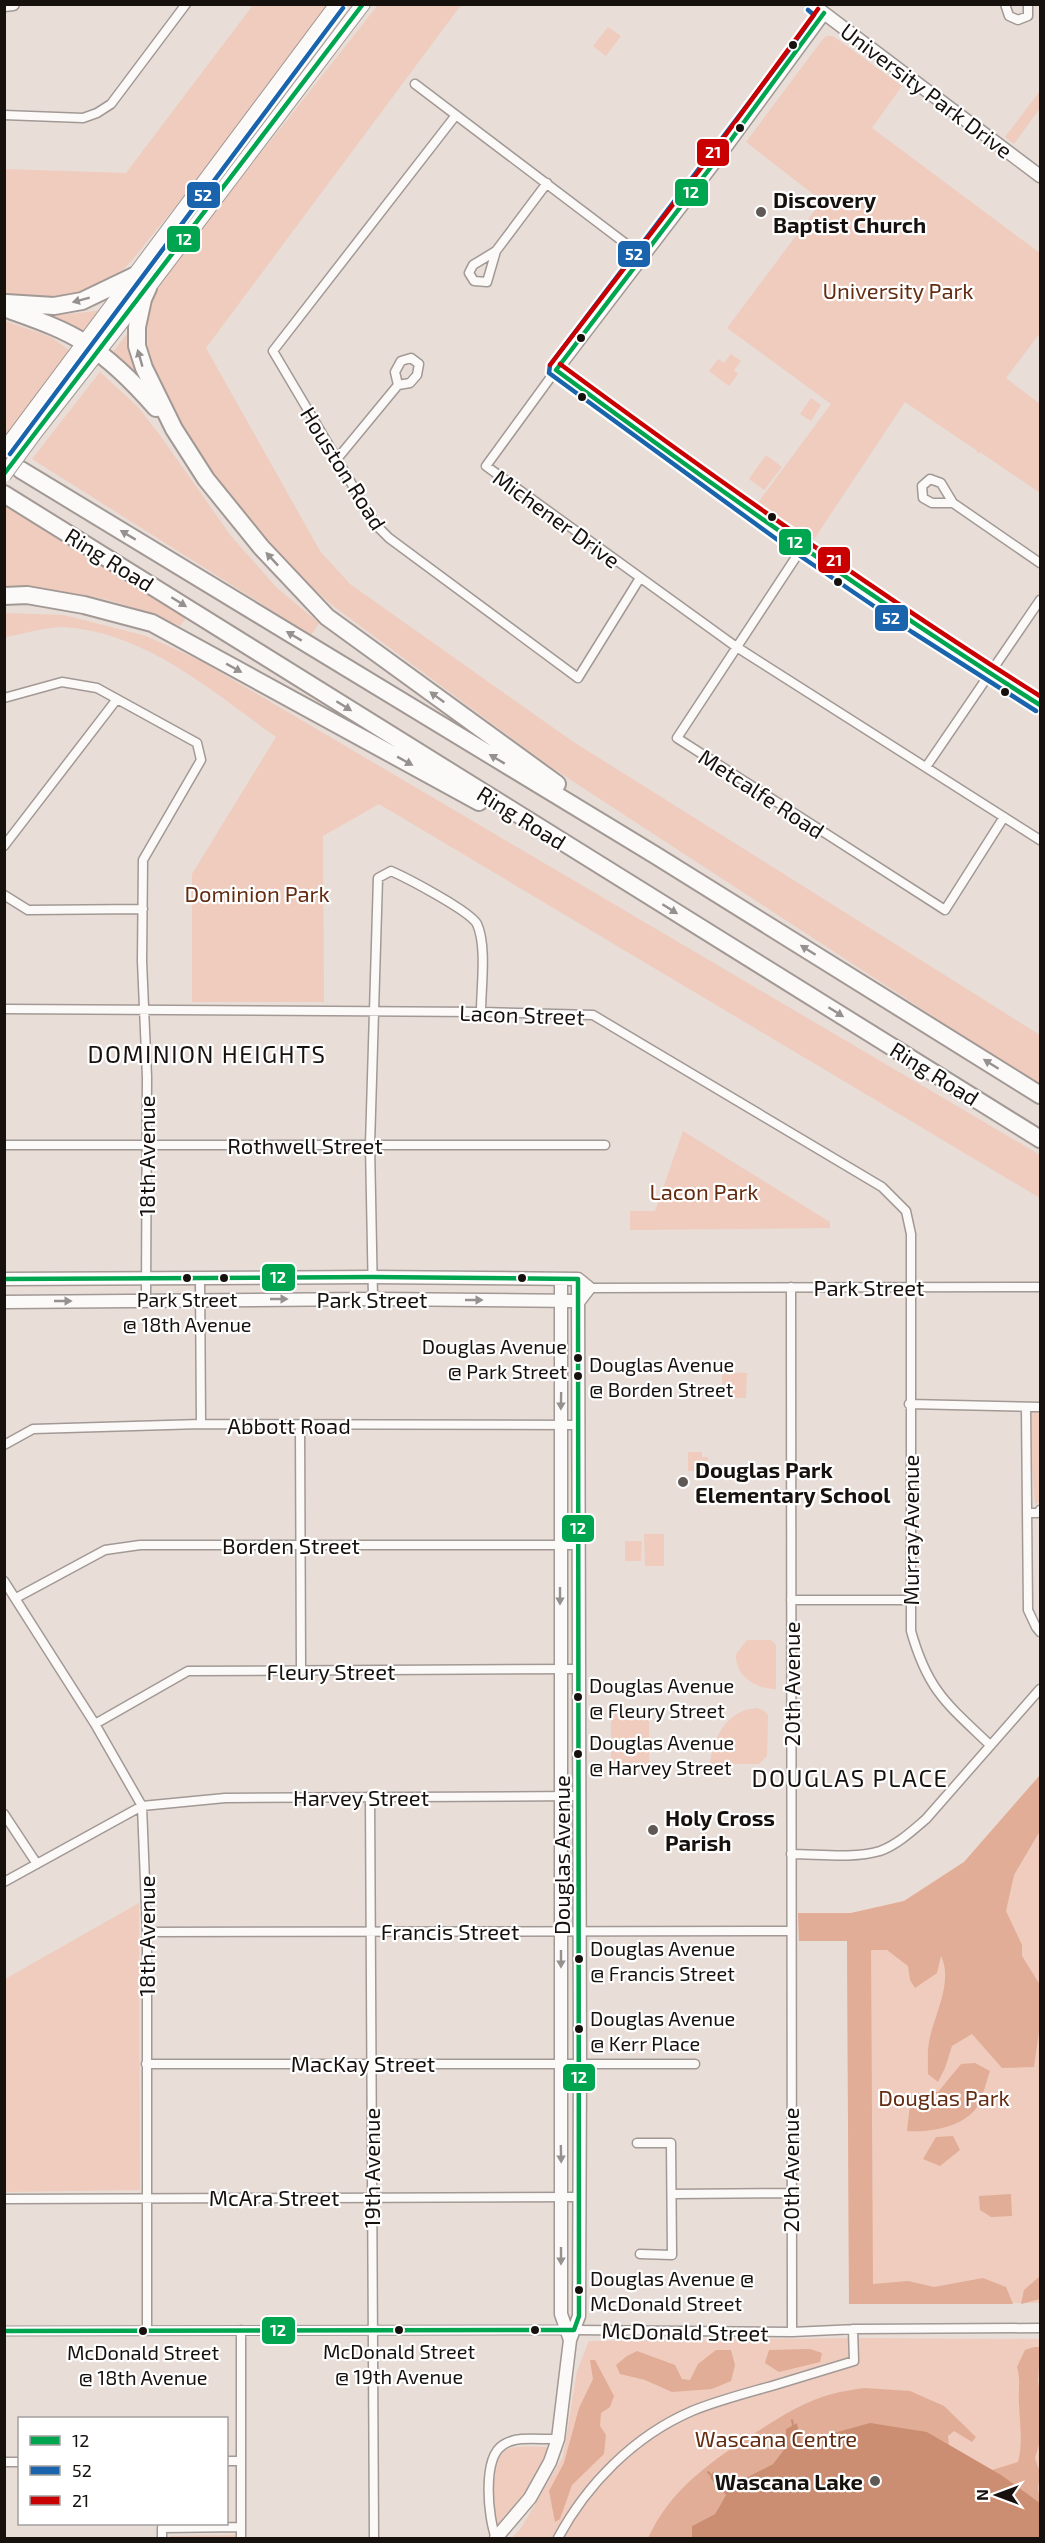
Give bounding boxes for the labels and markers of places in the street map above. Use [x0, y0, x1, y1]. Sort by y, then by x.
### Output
unlabelled marker [787, 39, 799, 51]
unlabelled marker [734, 122, 746, 134]
place label: Discovery Baptist Church [773, 186, 926, 237]
marker: Discovery Baptist Church [754, 205, 768, 219]
unlabelled marker [575, 332, 587, 344]
unlabelled marker [576, 391, 588, 403]
unlabelled marker [766, 511, 778, 523]
unlabelled marker [832, 576, 844, 588]
unlabelled marker [999, 686, 1011, 698]
marker: Park Street @ 18th Avenue [181, 1272, 193, 1284]
unlabelled marker [218, 1272, 230, 1284]
unlabelled marker [516, 1272, 528, 1284]
place label: Park Street @ 18th Avenue [122, 1287, 252, 1336]
place label: Douglas Avenue @ Park Street [422, 1334, 567, 1383]
marker: Douglas Avenue @ Park Street [572, 1352, 584, 1364]
place label: Douglas Avenue @ Borden Street [589, 1352, 734, 1401]
marker: Douglas Avenue @ Borden Street [572, 1370, 584, 1382]
place label: Douglas Park Elementary School [695, 1456, 891, 1508]
marker: Douglas Park Elementary School [676, 1475, 690, 1489]
place label: Douglas Avenue @ Fleury Street [589, 1673, 734, 1722]
marker: Douglas Avenue @ Fleury Street [572, 1691, 584, 1703]
place label: Douglas Avenue @ Harvey Street [589, 1730, 734, 1779]
marker: Douglas Avenue @ Harvey Street [572, 1748, 584, 1760]
place label: Holy Cross Parish [665, 1804, 775, 1855]
marker: Holy Cross Parish [646, 1823, 660, 1837]
place label: Douglas Avenue @ Francis Street [590, 1936, 735, 1985]
marker: Douglas Avenue @ Francis Street [573, 1953, 585, 1965]
place label: Douglas Avenue @ Kerr Place [590, 2006, 735, 2055]
marker: Douglas Avenue @ Kerr Place [573, 2023, 585, 2035]
place label: Douglas Avenue @ McDonald Street [590, 2266, 754, 2315]
marker: Douglas Avenue @ McDonald Street [573, 2284, 585, 2296]
marker: McDonald Street @ 19th Avenue [393, 2324, 405, 2336]
unlabelled marker [529, 2324, 541, 2336]
marker: McDonald Street @ 18th Avenue [137, 2325, 149, 2337]
place label: McDonald Street @ 19th Avenue [323, 2339, 475, 2388]
place label: McDonald Street @ 18th Avenue [67, 2340, 219, 2389]
place label: Wascana Lake [715, 2468, 863, 2494]
marker: Wascana Lake [868, 2474, 882, 2488]

